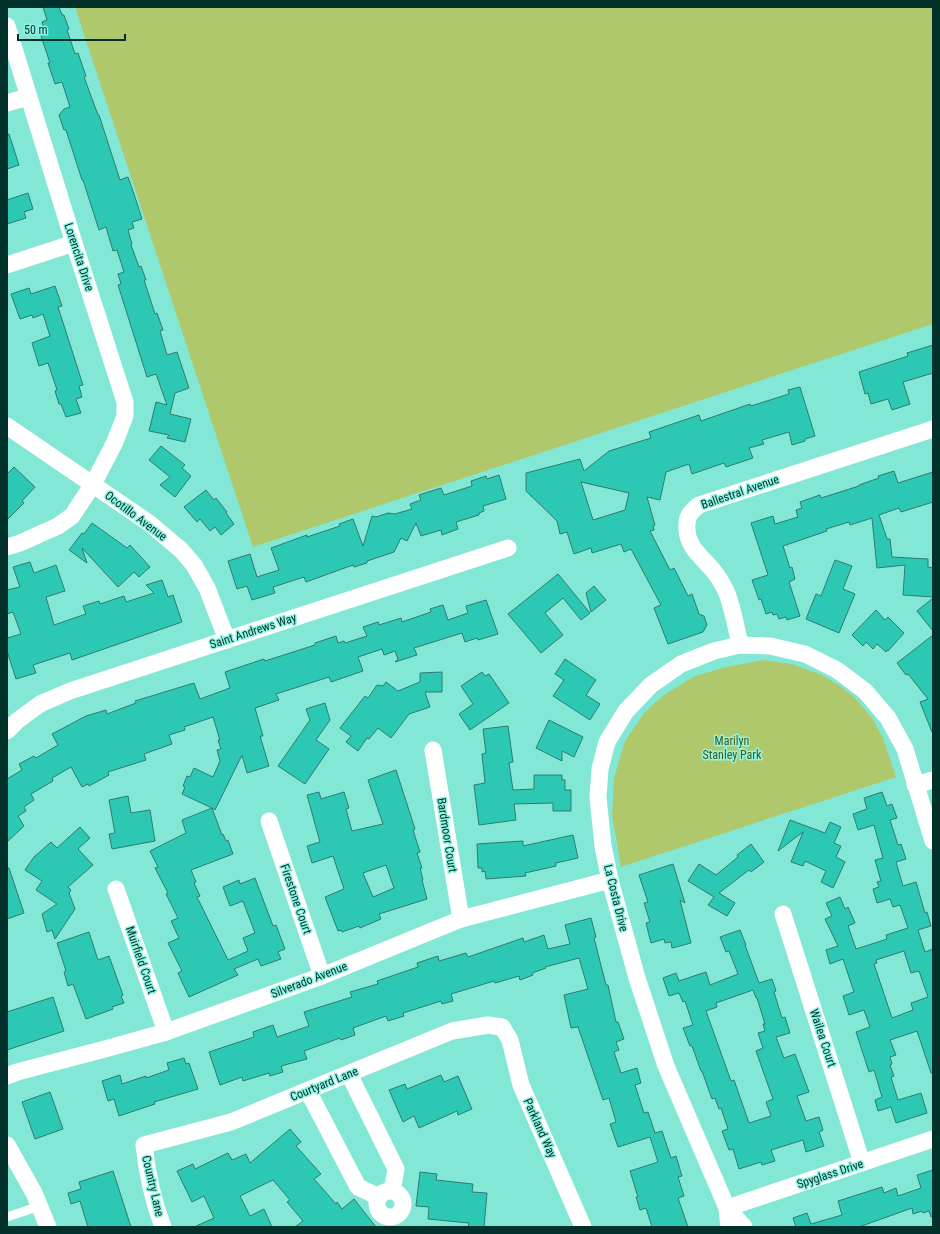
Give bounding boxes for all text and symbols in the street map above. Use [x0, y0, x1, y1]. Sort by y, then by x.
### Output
scale bar [18, 16, 125, 42]
text: 50 m [24, 23, 48, 37]
street label: Lorencita Drive [61, 221, 97, 293]
street label: Ballestral Avenue [699, 472, 781, 512]
street label: Ocotillo Avenue [102, 488, 170, 544]
street label: Saint Andrews Way [208, 610, 298, 652]
park label: Marilyn Stanley Park [703, 734, 762, 762]
street label: Bardmoor Court [434, 797, 460, 874]
street label: Firestone Court [278, 862, 315, 936]
street label: La Costa Drive [601, 863, 631, 933]
street label: Muirfield Court [123, 924, 159, 996]
street label: Silverado Avenue [269, 959, 350, 1001]
street label: Wailea Court [807, 1007, 839, 1069]
street label: Courtyard Lane [288, 1064, 360, 1104]
street label: Parkland Way [521, 1096, 559, 1160]
street label: Country Lane [139, 1154, 167, 1218]
street label: Spyglass Drive [795, 1157, 865, 1191]

